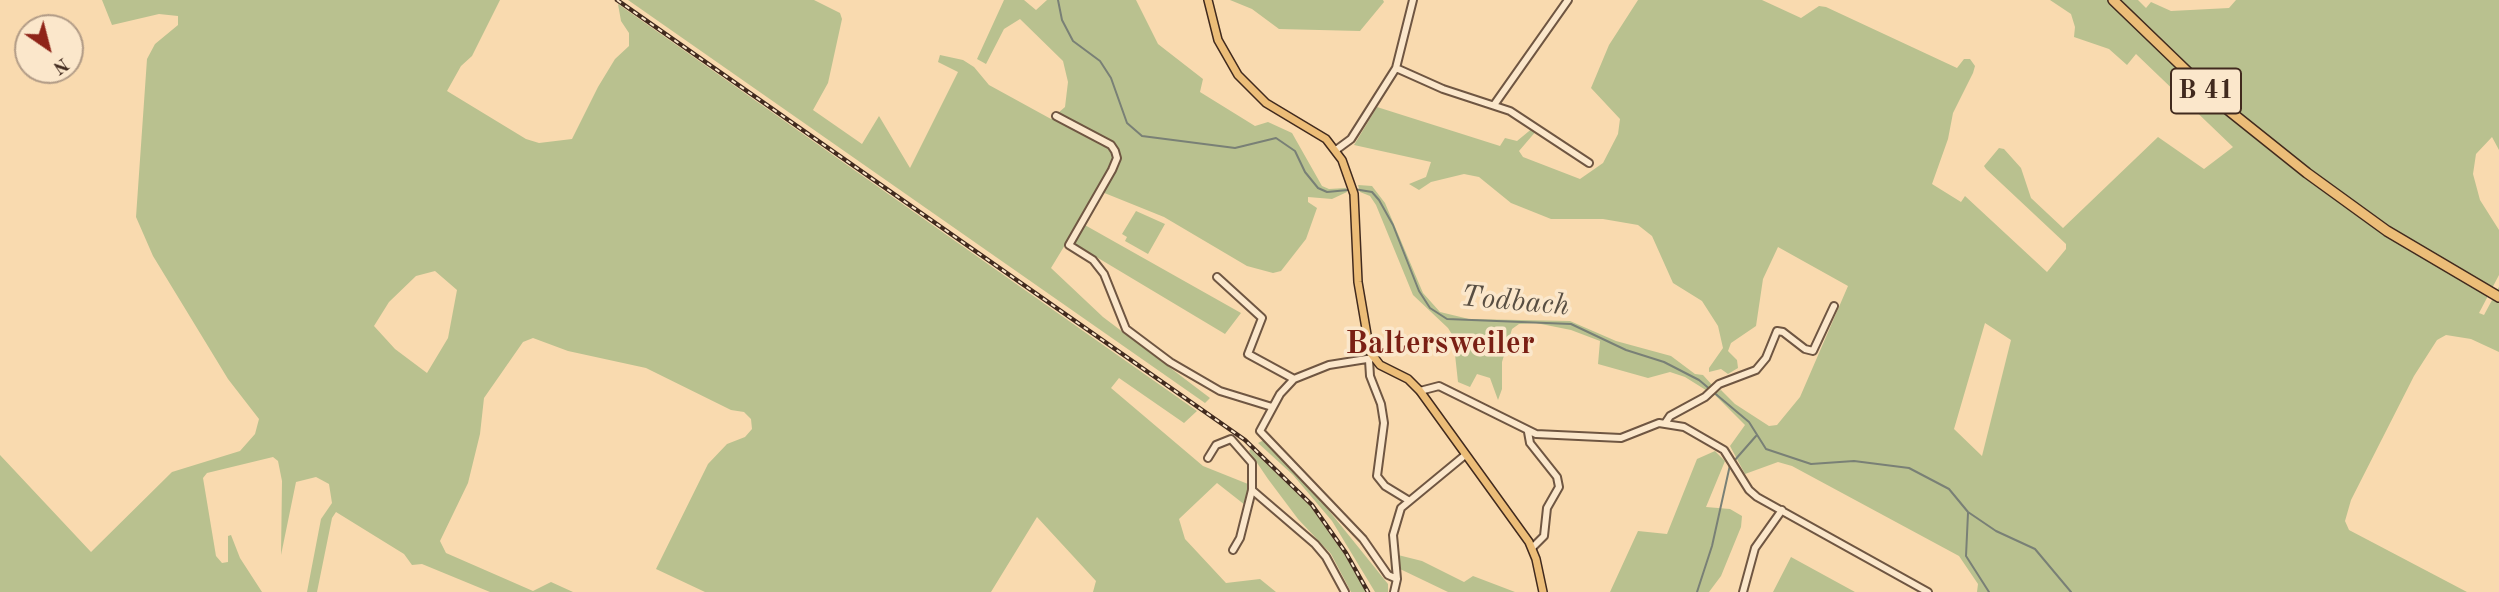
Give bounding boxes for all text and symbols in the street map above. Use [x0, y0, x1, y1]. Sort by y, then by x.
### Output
north arrow [14, 14, 84, 84]
text: N [49, 53, 72, 77]
road number: B 41 [2171, 68, 2241, 114]
water label: Todbach [1459, 279, 1571, 325]
district label: Baltersweiler [1345, 326, 1535, 364]

